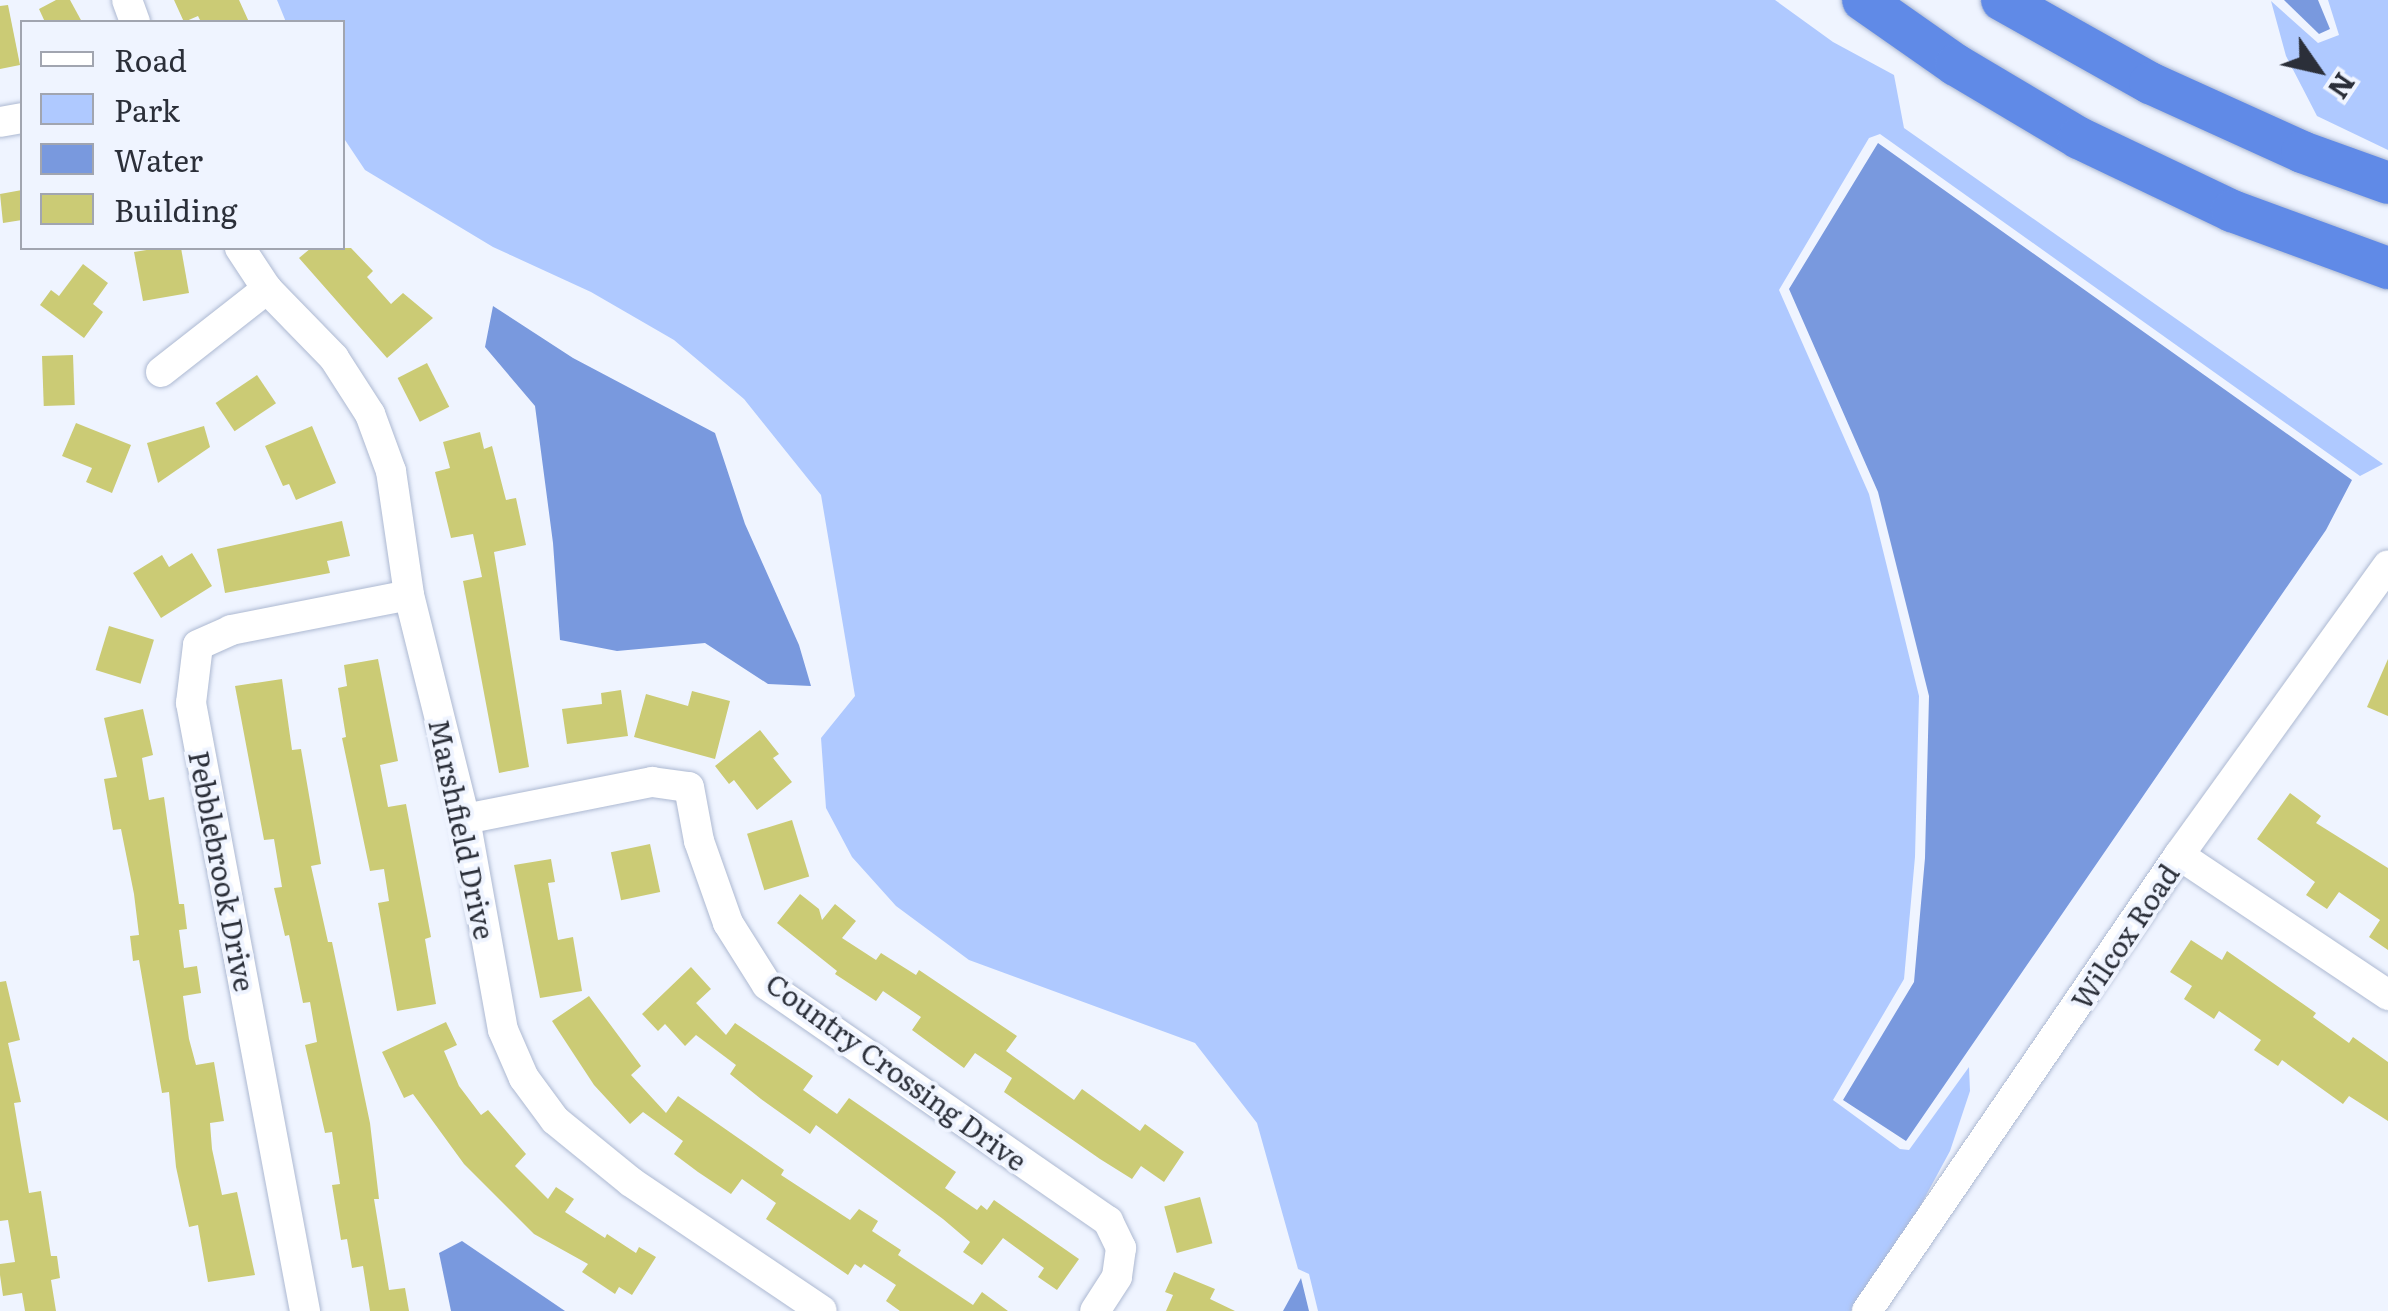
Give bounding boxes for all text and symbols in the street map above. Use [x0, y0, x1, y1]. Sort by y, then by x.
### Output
legend [20, 20, 345, 250]
north arrow [2268, 20, 2368, 120]
text: Road [114, 37, 187, 81]
text: N [2319, 65, 2367, 108]
text: Park [114, 87, 180, 131]
text: Water [114, 137, 203, 181]
text: Building [114, 187, 238, 231]
street label: Marshfield Drive [423, 716, 503, 942]
street label: Pebblebrook Drive [183, 748, 263, 994]
street label: Wilcox Road [2063, 857, 2185, 1015]
street label: Country Crossing Drive [760, 965, 1034, 1177]

